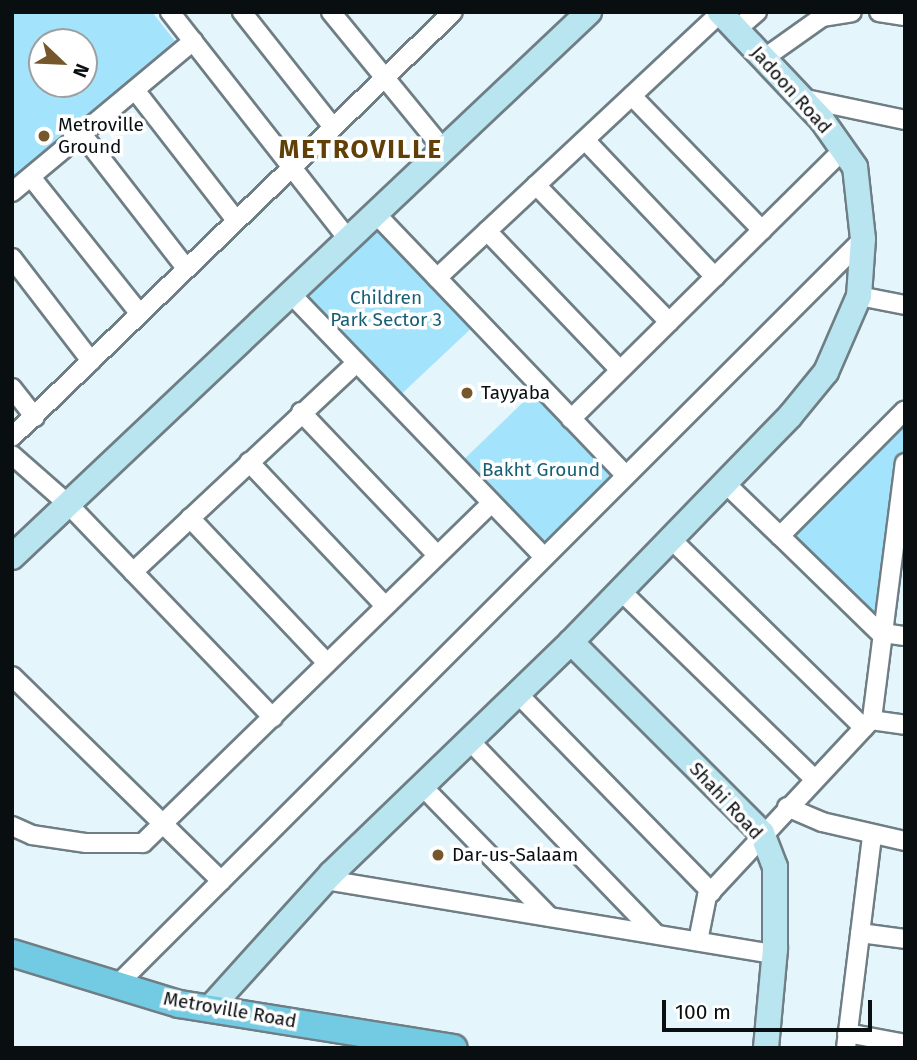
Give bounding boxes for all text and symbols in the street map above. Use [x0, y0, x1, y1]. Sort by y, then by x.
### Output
north arrow [28, 28, 98, 98]
street label: Jadoon Road [746, 42, 836, 138]
text: N [68, 60, 94, 81]
place label: Metroville Ground [58, 114, 144, 158]
marker: Metroville Ground [36, 128, 52, 144]
district label: METROVILLE [280, 134, 442, 166]
park label: Children Park Sector 3 [330, 287, 442, 331]
place label: Tayyaba [481, 382, 550, 404]
marker: Tayyaba [459, 385, 475, 401]
park label: Bakht Ground [482, 459, 600, 481]
street label: Shahi Road [685, 758, 767, 844]
place label: Dar-us-Salaam [452, 844, 578, 866]
marker: Dar-us-Salaam [430, 847, 446, 863]
scale bar [665, 986, 875, 1030]
street label: Metroville Road [162, 987, 298, 1033]
text: 100 m [675, 999, 731, 1025]

